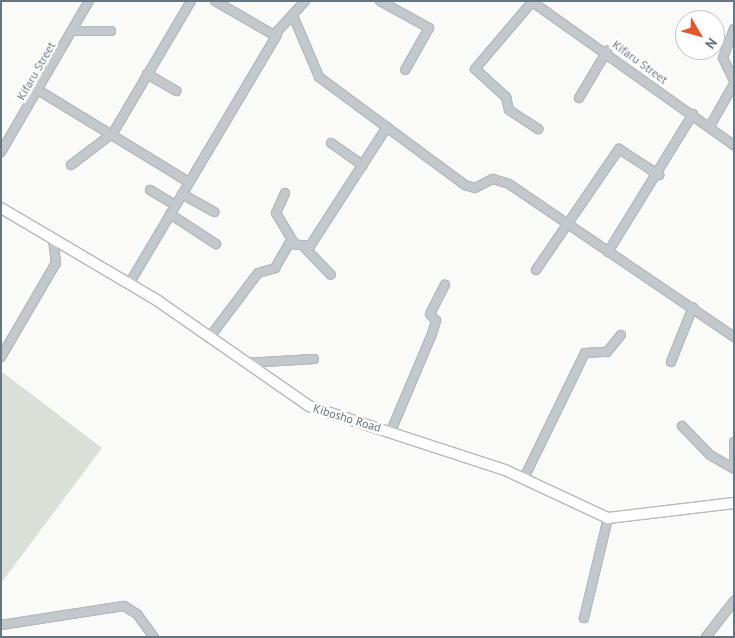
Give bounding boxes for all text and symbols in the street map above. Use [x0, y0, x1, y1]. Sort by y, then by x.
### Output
north arrow [675, 10, 725, 60]
text: N [701, 34, 721, 53]
street label: Kifaru Street [610, 37, 670, 87]
street label: Kifaru Street [14, 39, 58, 103]
street label: Kibosho Road [311, 401, 383, 435]

